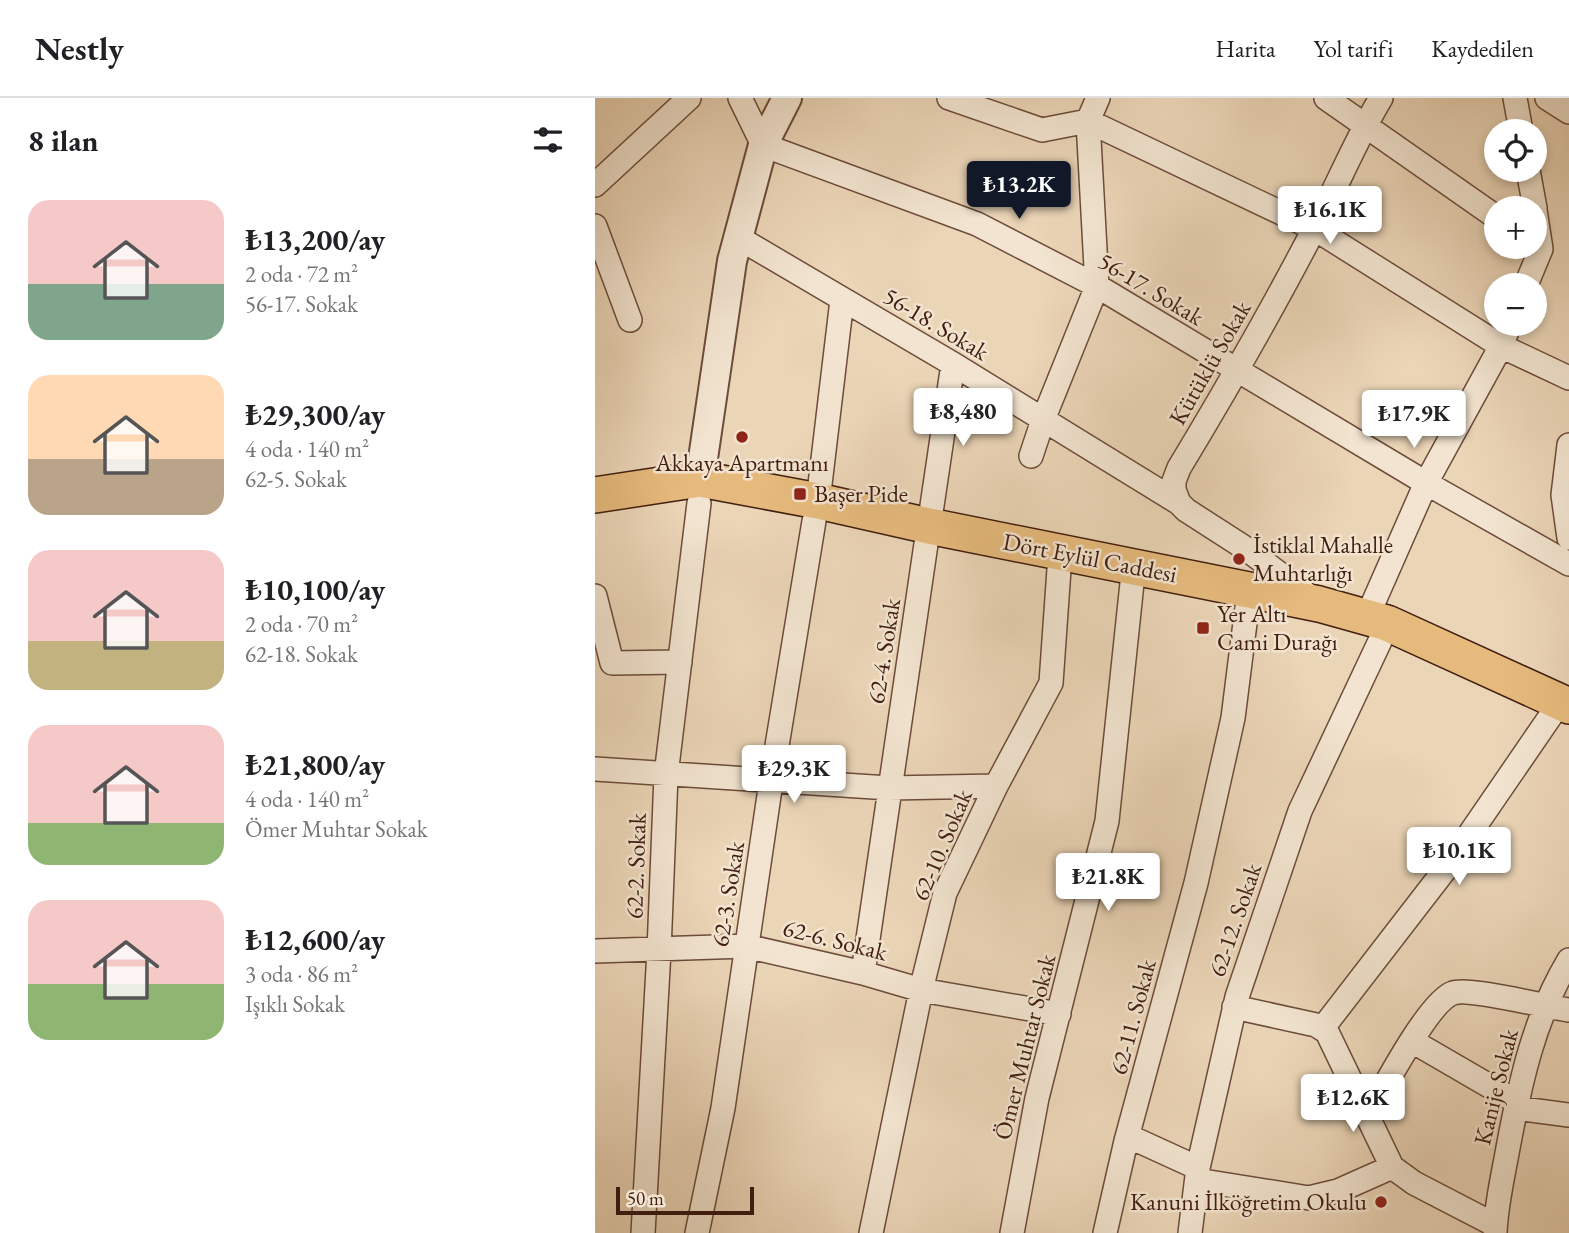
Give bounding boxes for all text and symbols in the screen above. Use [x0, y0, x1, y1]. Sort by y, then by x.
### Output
text: Nestly [35, 27, 124, 70]
text: Harita [1216, 33, 1276, 64]
text: Yol tarifi [1314, 33, 1393, 64]
text: Kaydedilen [1431, 33, 1534, 64]
map controls [1484, 119, 1547, 336]
button: locate [1484, 119, 1547, 182]
text: 8 ilan [28, 121, 99, 160]
icon: filters [529, 121, 567, 159]
pin: ₺13.2K [962, 162, 1076, 221]
text: ₺13.2K [983, 169, 1055, 199]
pin: ₺16.1K [1273, 186, 1387, 246]
text: ₺16.1K [1294, 194, 1366, 224]
button: + [1484, 196, 1547, 259]
text: ₺13,200/ay [245, 220, 385, 259]
icon: home [84, 228, 168, 312]
street label: 56-17. Sokak [1093, 245, 1210, 333]
text: 2 oda · 72 m² [245, 259, 358, 289]
button: − [1484, 273, 1547, 336]
street label: 56-18. Sokak [878, 280, 995, 368]
text: 56-17. Sokak [245, 289, 358, 319]
street label: Kütüklü Sokak [1162, 294, 1258, 430]
pin: ₺8,480 [906, 388, 1020, 448]
pin: ₺17.9K [1357, 390, 1471, 450]
text: ₺29,300/ay [245, 395, 385, 434]
text: ₺8,480 [930, 396, 997, 426]
text: ₺17.9K [1378, 398, 1450, 428]
icon: home [84, 403, 168, 487]
marker: Akkaya Apartmanı [734, 429, 750, 445]
text: 4 oda · 140 m² [245, 434, 369, 464]
place label: Akkaya Apartmanı [654, 447, 829, 478]
text: 62-5. Sokak [245, 464, 347, 494]
place label: Başer Pide [814, 478, 908, 509]
marker: Başer Pide [792, 486, 808, 502]
street label: Dört Eylül Caddesi [1000, 525, 1180, 590]
place label: İstiklal Mahalle Muhtarlığı [1253, 529, 1393, 588]
marker: İstiklal Mahalle Muhtarlığı [1231, 551, 1247, 567]
text: ₺10,100/ay [245, 570, 385, 609]
icon: home [84, 578, 168, 662]
street label: 62-4. Sokak [860, 595, 907, 706]
place label: Yer Altı Cami Durağı [1217, 598, 1338, 657]
text: 2 oda · 70 m² [245, 609, 358, 639]
marker: Yer Altı Cami Durağı [1195, 620, 1211, 636]
text: 62-18. Sokak [245, 639, 358, 669]
text: ₺21,800/ay [245, 745, 385, 784]
pin: ₺29.3K [737, 746, 851, 805]
icon: home [84, 753, 168, 837]
text: ₺29.3K [758, 753, 830, 783]
text: 4 oda · 140 m² [245, 784, 369, 814]
street label: 62-10. Sokak [904, 784, 979, 905]
street label: 62-2. Sokak [618, 812, 653, 920]
text: Ömer Muhtar Sokak [245, 814, 428, 844]
pin: ₺10.1K [1402, 828, 1516, 887]
text: ₺10.1K [1423, 835, 1495, 865]
street label: 62-3. Sokak [704, 838, 751, 949]
pin: ₺21.8K [1051, 854, 1165, 913]
street label: 62-12. Sokak [1201, 858, 1269, 981]
text: ₺21.8K [1072, 861, 1144, 891]
street label: 62-6. Sokak [780, 912, 891, 968]
text: ₺12,600/ay [245, 920, 385, 959]
icon: home [84, 928, 168, 1012]
street label: Ömer Muhtar Sokak [986, 950, 1063, 1143]
street label: 62-11. Sokak [1102, 955, 1163, 1078]
text: 3 oda · 86 m² [245, 959, 358, 989]
text: Işıklı Sokak [245, 989, 345, 1019]
street label: Kanije Sokak [1466, 1025, 1525, 1148]
pin: ₺12.6K [1296, 1074, 1410, 1134]
text: ₺12.6K [1317, 1082, 1389, 1112]
scale bar [616, 1184, 754, 1216]
text: 50 m [627, 1186, 664, 1211]
place label: Kanuni İlköğretim Okulu [1130, 1186, 1367, 1217]
marker: Kanuni İlköğretim Okulu [1373, 1194, 1389, 1210]

